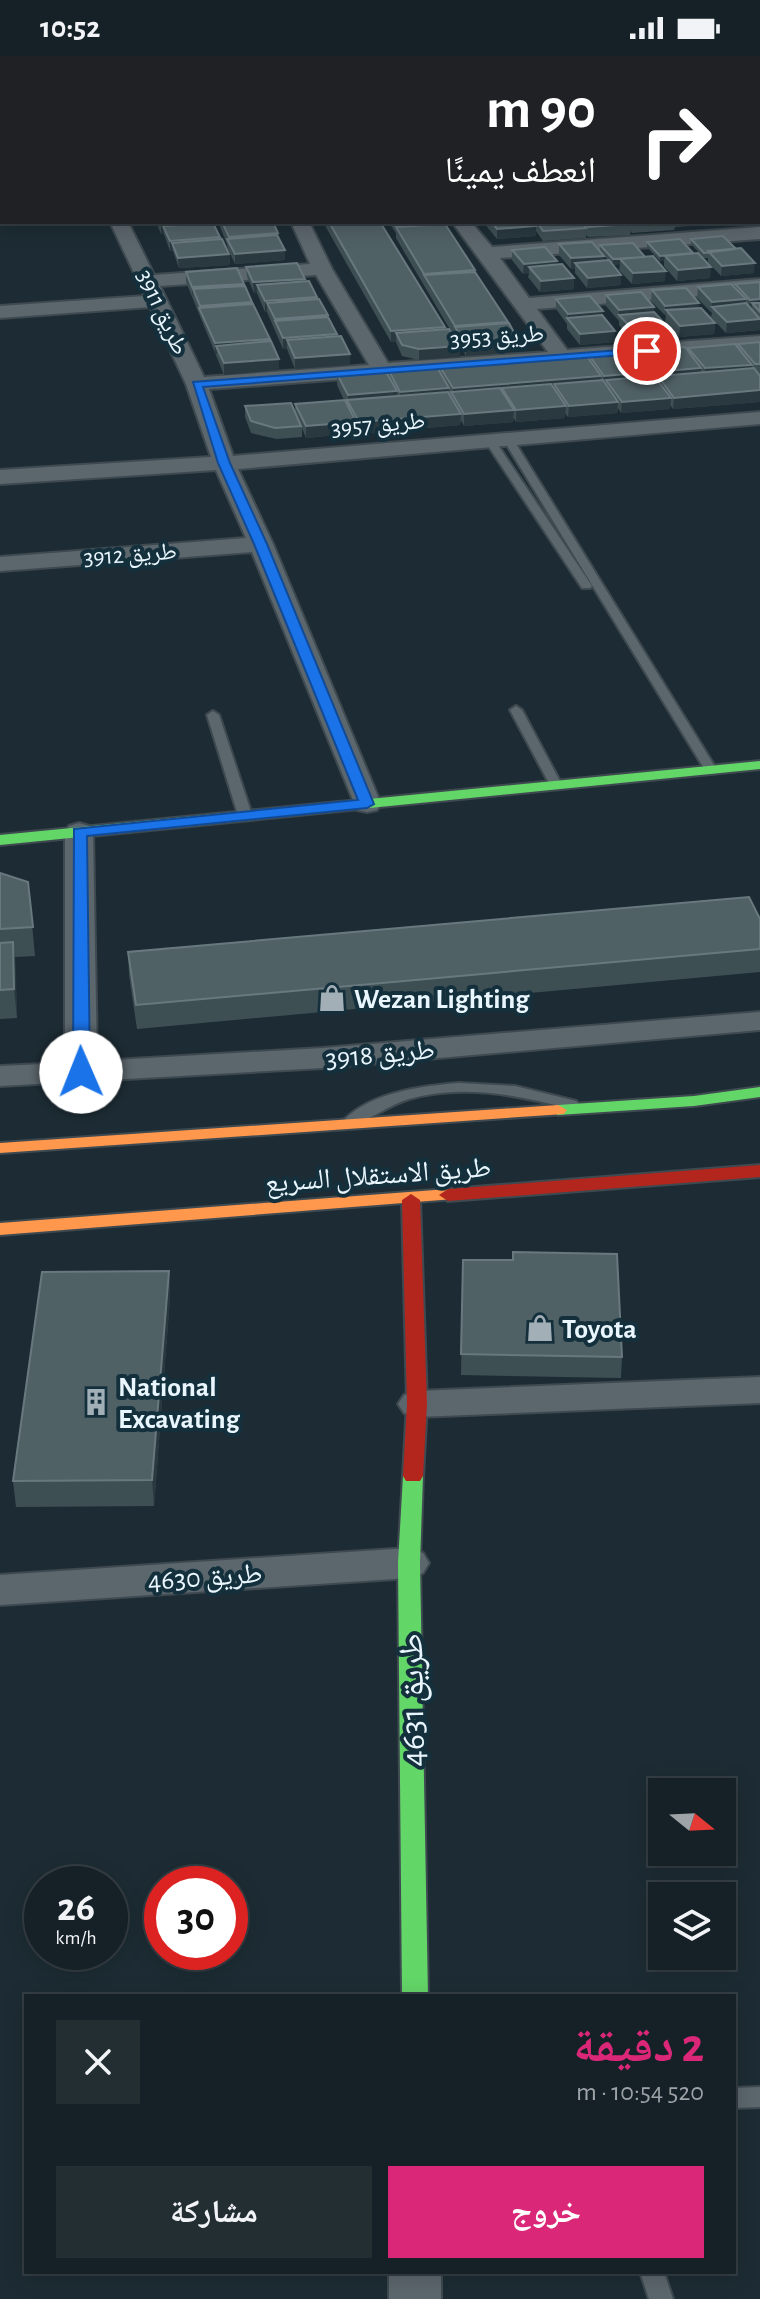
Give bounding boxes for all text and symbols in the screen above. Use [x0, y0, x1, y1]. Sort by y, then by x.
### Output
text: 10:52 [40, 13, 100, 43]
text: 90 m [486, 82, 596, 138]
icon: right [624, 88, 728, 192]
text: انعطف يمينًا [445, 153, 596, 189]
street label: طريق 3911 [131, 266, 192, 359]
pin [613, 317, 681, 385]
street label: طريق 3953 [449, 322, 545, 353]
icon: arrive [625, 329, 669, 373]
street label: طريق 3957 [330, 409, 426, 442]
street label: طريق 3912 [83, 540, 178, 571]
shop icon: Wezan Lighting [317, 983, 347, 1013]
place label: Wezan Lighting [354, 986, 530, 1014]
position arrow [39, 1030, 123, 1114]
street label: طريق 3918 [324, 1036, 436, 1076]
street label: طريق الاستقلال السريع [264, 1154, 492, 1200]
shop icon: Toyota [525, 1313, 555, 1343]
place label: Toyota [562, 1316, 637, 1344]
place label: National Excavating [118, 1374, 241, 1434]
building icon: National Excavating [81, 1387, 111, 1417]
street label: طريق 4630 [147, 1560, 264, 1598]
street label: طريق 4631 [395, 1633, 433, 1767]
north arrow [648, 1778, 736, 1866]
map controls [648, 1778, 736, 1970]
speed limit sign: 30 [144, 1866, 248, 1970]
button: layers [648, 1882, 736, 1970]
text: 26 [57, 1888, 95, 1928]
text: km/h [55, 1928, 97, 1948]
button: close [56, 2020, 140, 2104]
text: 2 دقيقة [573, 2023, 704, 2071]
text: 520 m · 10:54 [576, 2079, 704, 2105]
button: مشاركة [56, 2166, 372, 2258]
button: خروج [388, 2166, 704, 2258]

